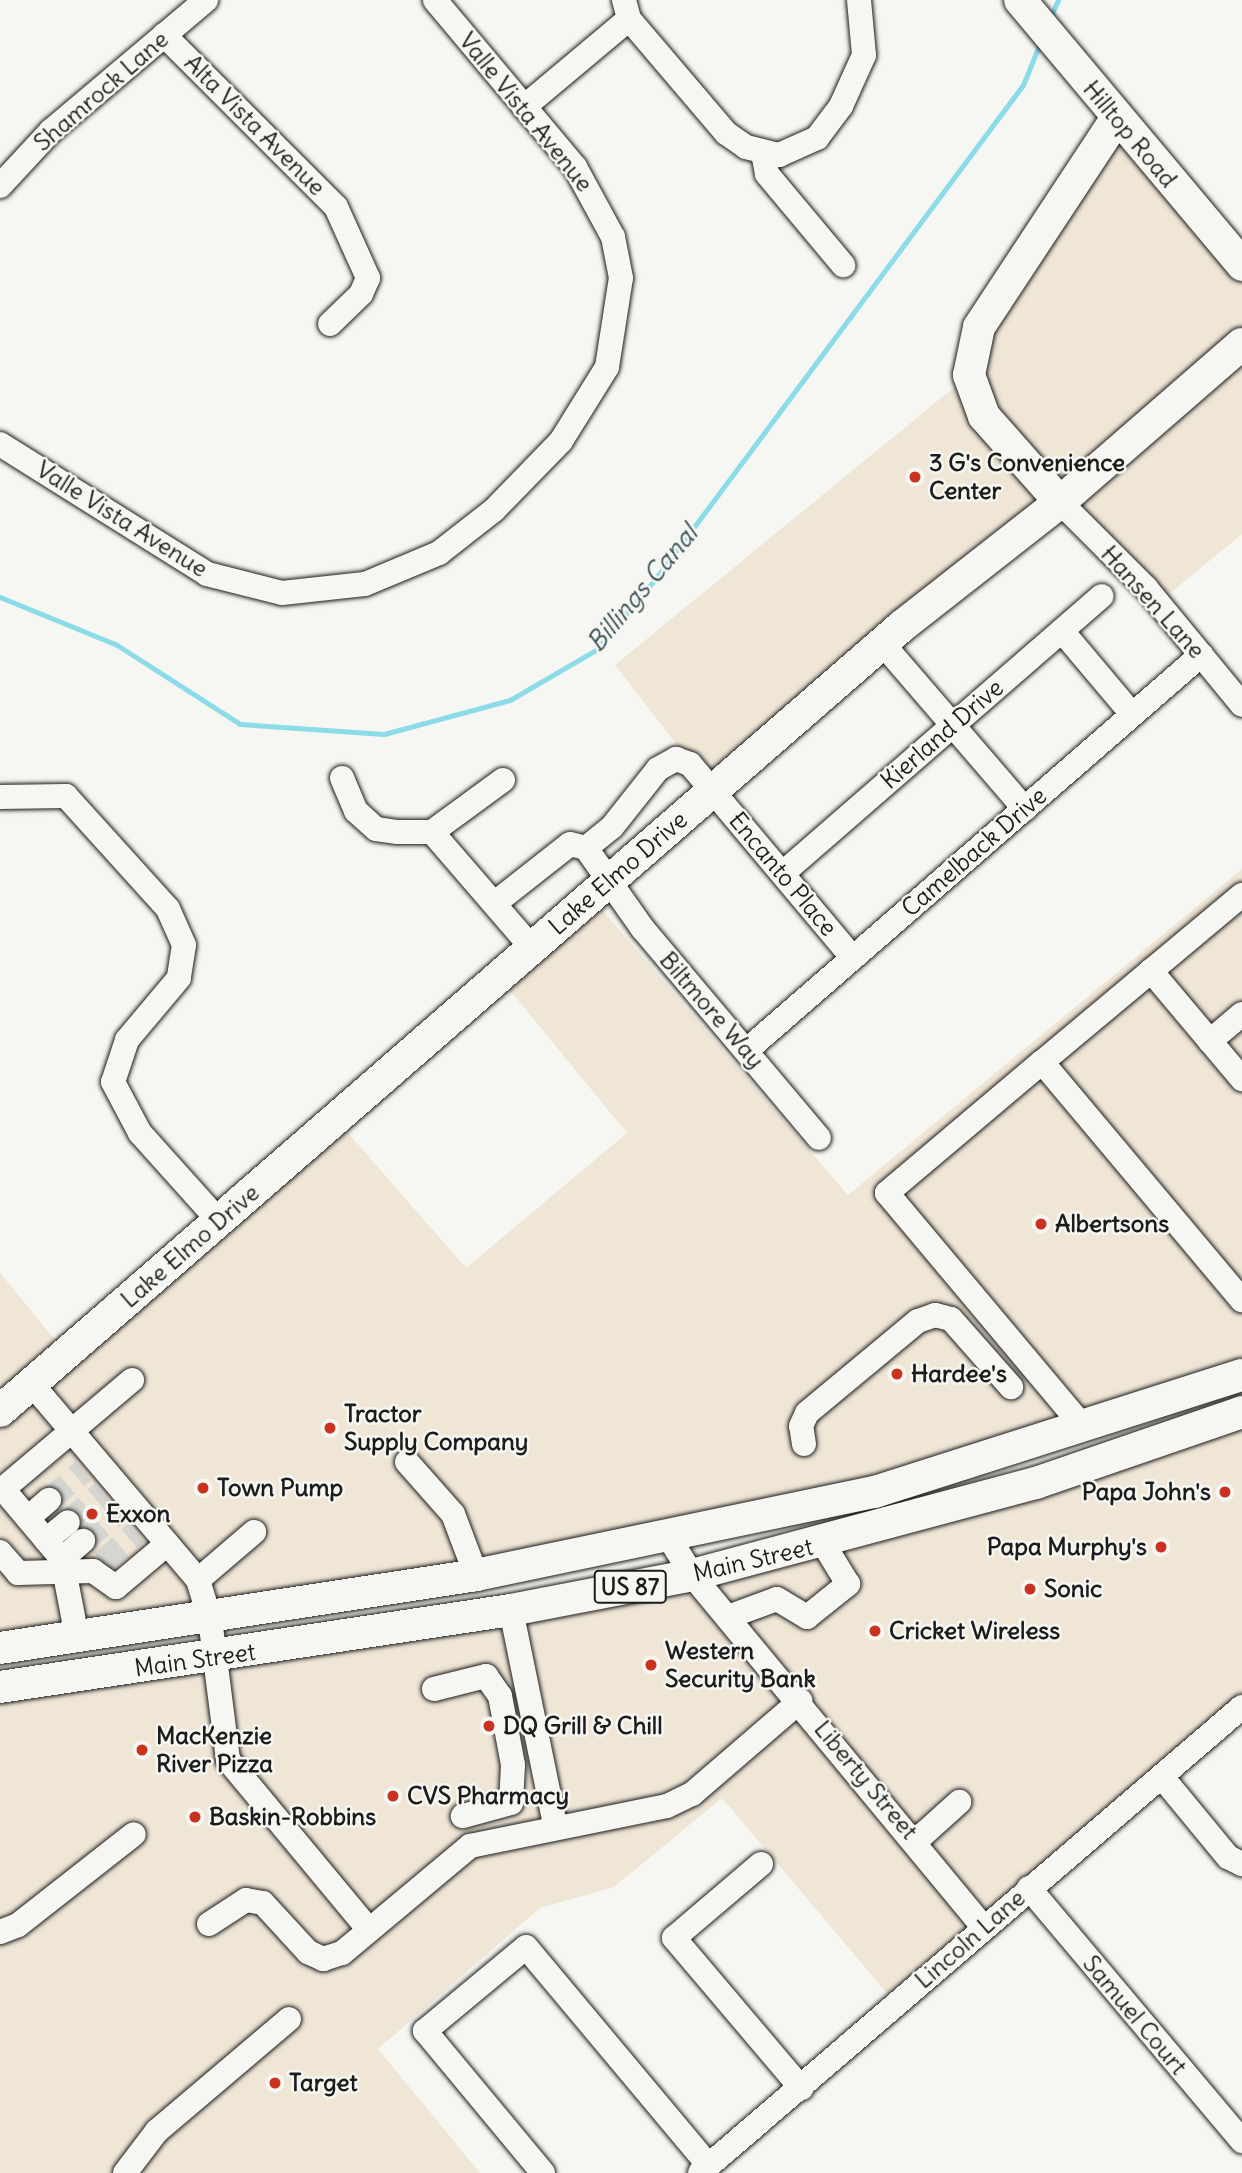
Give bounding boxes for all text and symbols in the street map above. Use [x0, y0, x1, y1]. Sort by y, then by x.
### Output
street label: Shamrock Lane [28, 25, 174, 157]
street label: Valle Vista Avenue [453, 27, 599, 197]
street label: Alta Vista Avenue [179, 49, 331, 201]
street label: Hilltop Road [1077, 75, 1183, 193]
place label: 3 G's Convenience Center [929, 449, 1125, 505]
street label: Valle Vista Avenue [31, 455, 213, 583]
marker: 3 G's Convenience Center [907, 469, 923, 485]
water label: Billings Canal [580, 518, 704, 658]
street label: Hansen Lane [1095, 540, 1211, 664]
street label: Kierland Drive [875, 673, 1009, 795]
street label: Camelback Drive [896, 781, 1052, 923]
street label: Lake Elmo Drive [543, 805, 693, 941]
street label: Encanto Place [723, 806, 843, 942]
street label: Biltmore Way [654, 946, 770, 1074]
street label: Lake Elmo Drive [115, 1178, 265, 1314]
place label: Albertsons [1055, 1210, 1169, 1238]
marker: Albertsons [1033, 1216, 1049, 1232]
place label: Hardee's [911, 1360, 1007, 1388]
marker: Hardee's [889, 1366, 905, 1382]
place label: Tractor Supply Company [344, 1400, 528, 1456]
marker: Tractor Supply Company [322, 1420, 338, 1436]
place label: Town Pump [217, 1474, 343, 1502]
place label: Papa John's [1082, 1478, 1211, 1506]
marker: Town Pump [195, 1480, 211, 1496]
marker: Papa John's [1217, 1484, 1233, 1500]
place label: Exxon [106, 1500, 170, 1528]
marker: Exxon [84, 1506, 100, 1522]
street label: Main Street [690, 1532, 816, 1588]
place label: Papa Murphy's [987, 1533, 1147, 1561]
marker: Papa Murphy's [1153, 1539, 1169, 1555]
road number: US 87 [593, 1568, 667, 1606]
place label: Sonic [1044, 1575, 1102, 1603]
marker: Sonic [1022, 1581, 1038, 1597]
place label: Cricket Wireless [889, 1617, 1060, 1645]
marker: Cricket Wireless [867, 1623, 883, 1639]
street label: Main Street [133, 1637, 257, 1683]
place label: Western Security Bank [665, 1637, 816, 1693]
marker: Western Security Bank [643, 1657, 659, 1673]
place label: DQ Grill & Chill [503, 1712, 663, 1740]
street label: Liberty Street [808, 1715, 924, 1845]
marker: DQ Grill & Chill [481, 1718, 497, 1734]
place label: MacKenzie River Pizza [156, 1722, 273, 1778]
marker: MacKenzie River Pizza [134, 1742, 150, 1758]
place label: CVS Pharmacy [407, 1782, 569, 1810]
marker: CVS Pharmacy [385, 1788, 401, 1804]
place label: Baskin-Robbins [209, 1803, 376, 1831]
marker: Baskin-Robbins [187, 1809, 203, 1825]
street label: Lincoln Lane [909, 1883, 1031, 1995]
street label: Samuel Court [1077, 1950, 1193, 2080]
place label: Target [289, 2069, 358, 2097]
marker: Target [267, 2075, 283, 2091]

